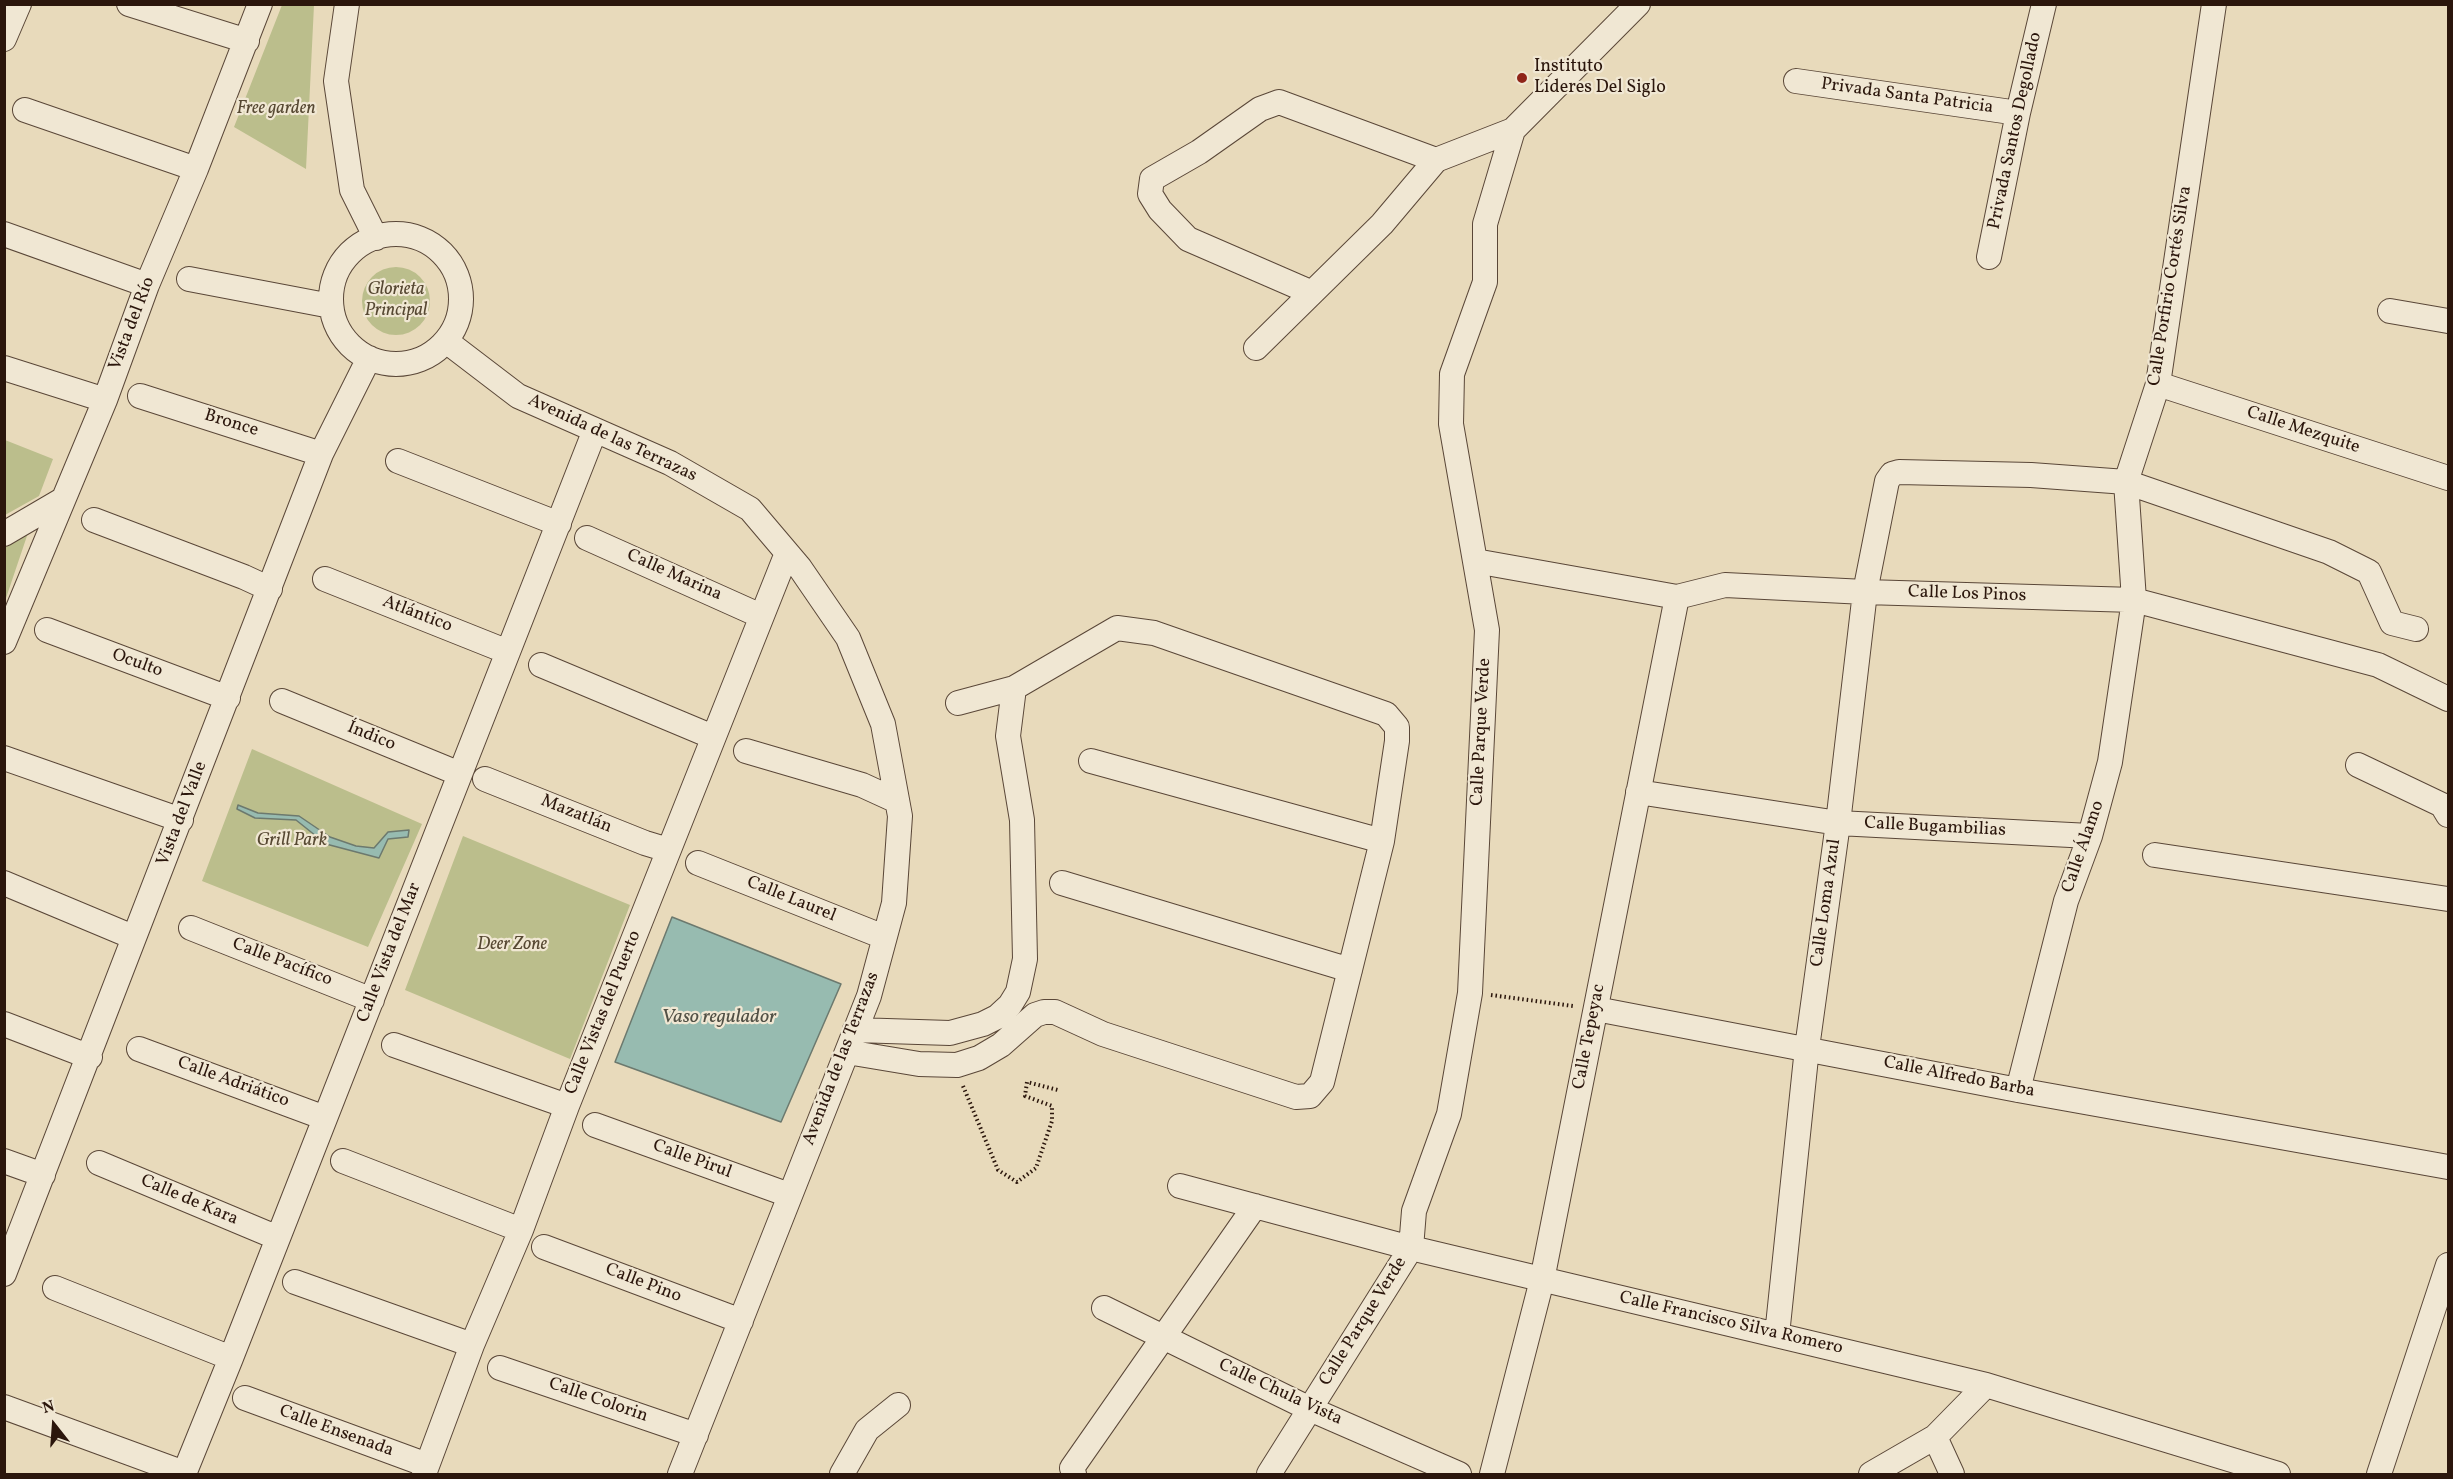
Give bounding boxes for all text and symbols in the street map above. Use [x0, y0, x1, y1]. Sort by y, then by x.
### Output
street label: Privada Santos Degollado [1985, 30, 2047, 232]
place label: Instituto Lideres Del Siglo [1534, 57, 1666, 100]
marker: Instituto Lideres Del Siglo [1515, 71, 1529, 85]
street label: Privada Santa Patricia [1819, 74, 1995, 120]
park label: Free garden [236, 99, 316, 121]
street label: Calle Porfirio Cortés Silva [2145, 184, 2197, 388]
street label: Vista del Río [105, 274, 161, 374]
park label: Glorieta Principal [364, 280, 428, 322]
street label: Avenida de las Terrazas [524, 390, 700, 488]
street label: Calle Mezquite [2244, 403, 2362, 459]
street label: Bronce [201, 406, 261, 442]
street label: Calle Marina [623, 545, 725, 607]
street label: Calle Los Pinos [1907, 582, 2027, 608]
street label: Atlántico [379, 592, 455, 638]
street label: Oculto [109, 645, 165, 683]
street label: Calle Parque Verde [1467, 657, 1497, 807]
street label: Índico [344, 718, 398, 756]
street label: Vista del Valle [153, 759, 213, 869]
street label: Mazatlán [537, 791, 615, 839]
street label: Calle Álamo [2058, 798, 2110, 896]
street label: Calle Bugambilias [1864, 814, 2006, 842]
park label: Grill Park [257, 831, 327, 853]
street label: Calle Loma Azul [1807, 838, 1847, 968]
street label: Calle Laurel [743, 872, 839, 928]
street label: Calle Vista del Mar [353, 880, 427, 1026]
street label: Calle Vistas del Puerto [561, 928, 647, 1098]
street label: Calle Pacífico [229, 934, 335, 992]
park label: Deer Zone [477, 935, 547, 957]
street label: Avenida de las Terrazas [799, 969, 885, 1149]
street label: Calle Tepeyac [1569, 983, 1611, 1091]
water label: Vaso regulador [662, 1006, 776, 1030]
street label: Calle Adriático [174, 1053, 292, 1113]
street label: Calle Alfredo Barba [1881, 1053, 2037, 1103]
street label: Calle Pirul [650, 1136, 734, 1184]
street label: Calle de Kara [137, 1171, 241, 1231]
street label: Calle Parque Verde [1316, 1253, 1412, 1391]
street label: Calle Pino [602, 1260, 684, 1308]
street label: Calle Francisco Silva Romero [1617, 1288, 1845, 1360]
street label: Calle Chula Vista [1215, 1355, 1345, 1431]
street label: Calle Colorin [546, 1374, 650, 1428]
north arrow [24, 1395, 84, 1455]
text: N [40, 1396, 58, 1420]
street label: Calle Ensenada [276, 1401, 396, 1463]

